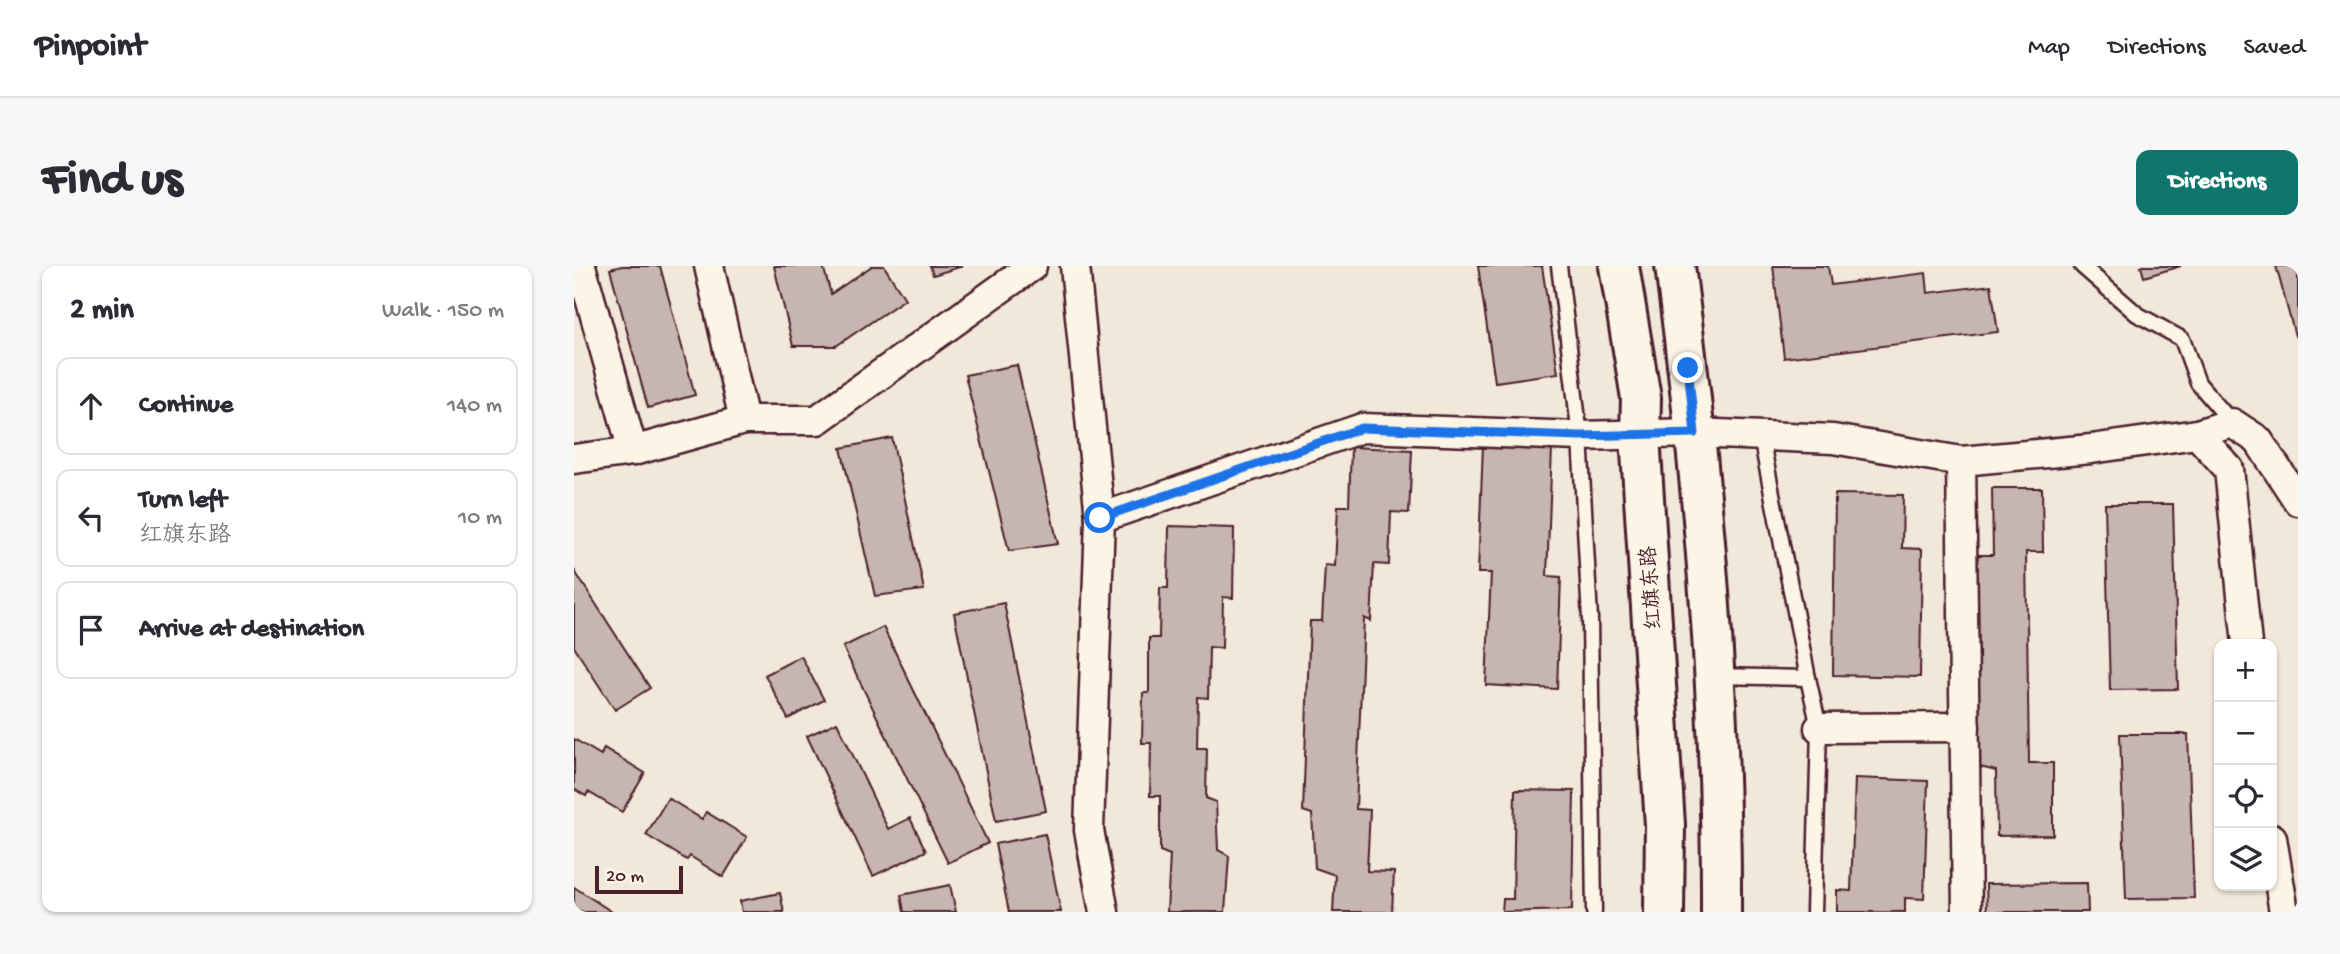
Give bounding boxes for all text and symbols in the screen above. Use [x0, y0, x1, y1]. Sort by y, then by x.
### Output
text: Pinpoint [35, 29, 146, 67]
text: Map [2028, 34, 2070, 63]
text: Directions [2108, 34, 2206, 63]
text: Saved [2244, 34, 2305, 63]
button: Directions [2136, 150, 2298, 215]
text: Find us [42, 153, 182, 211]
text: 2 min [70, 294, 134, 329]
text: Walk · 150 m [382, 298, 504, 325]
route end [1672, 352, 1703, 383]
icon: ahead [72, 387, 110, 425]
text: Continue [139, 391, 233, 422]
text: 140 m [447, 393, 502, 420]
text: Turn left [139, 486, 227, 517]
icon: left [72, 499, 110, 537]
route start [1084, 502, 1115, 533]
text: 10 m [458, 505, 502, 532]
text: 红旗东路 [139, 523, 231, 550]
street label: 红旗东路 [1636, 545, 1669, 631]
icon: arrive [72, 611, 110, 649]
text: Arrive at destination [139, 615, 364, 646]
map controls [2214, 639, 2277, 891]
button: + [2214, 639, 2277, 702]
button: − [2214, 702, 2277, 765]
button: locate [2214, 765, 2277, 828]
button: layers [2214, 828, 2277, 891]
scale bar [595, 863, 682, 895]
text: 20 m [606, 866, 644, 889]

